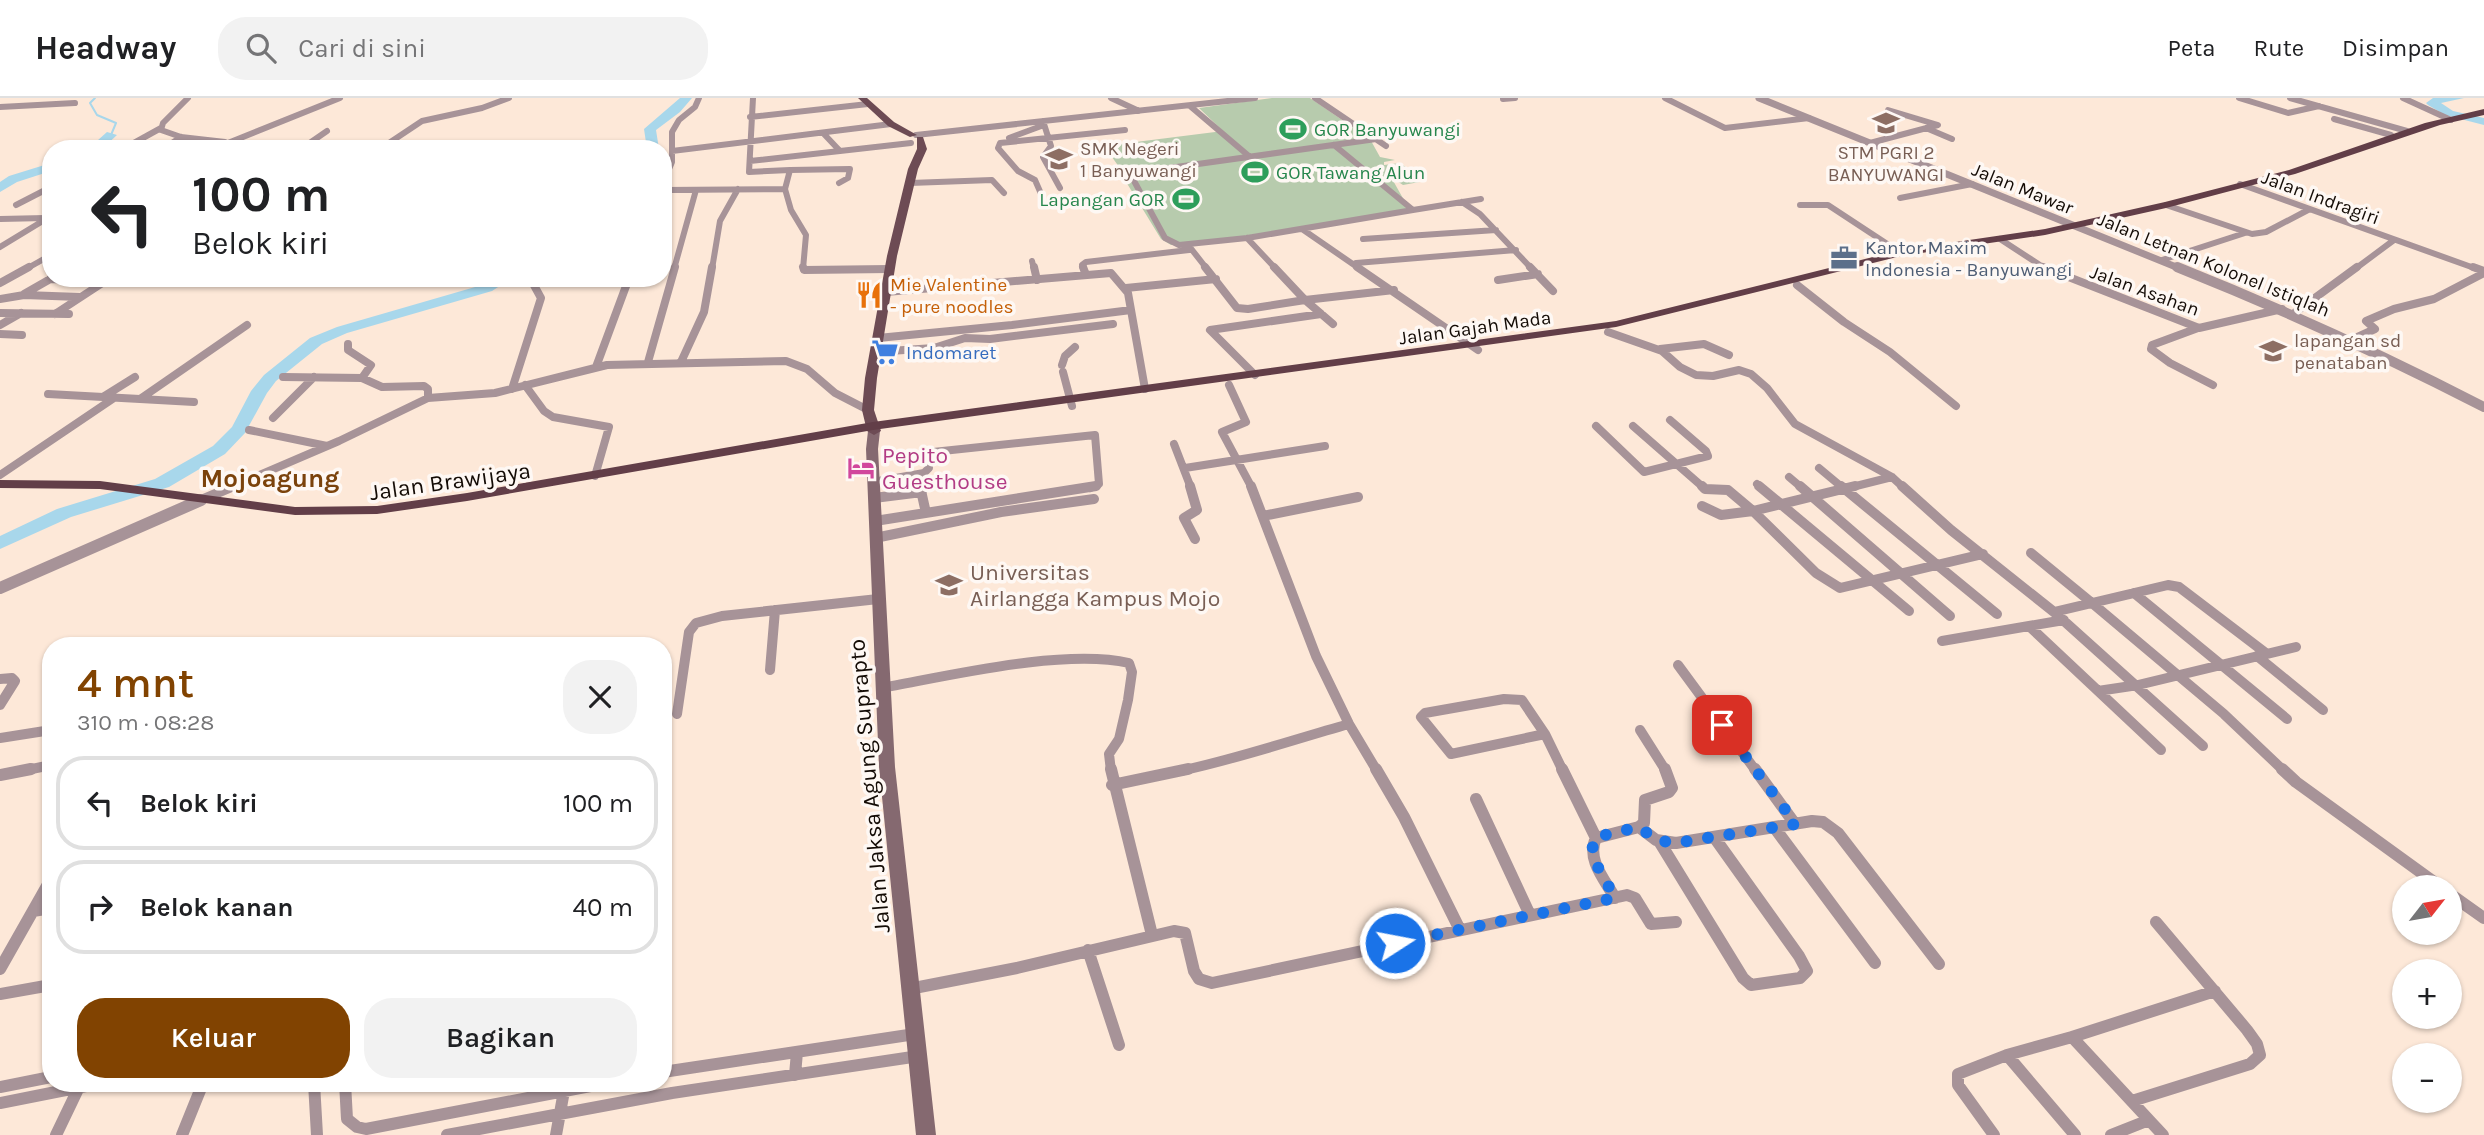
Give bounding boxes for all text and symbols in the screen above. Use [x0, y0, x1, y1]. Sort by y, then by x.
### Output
search box [218, 17, 708, 80]
text: Headway [35, 29, 176, 67]
icon: search [242, 29, 280, 67]
text: Cari di sini [298, 33, 426, 64]
text: Peta [2168, 34, 2215, 62]
text: Rute [2253, 34, 2304, 62]
text: Disimpan [2342, 34, 2449, 62]
school or university icon: STM PGRI 2 BANYUWANGI [1871, 108, 1901, 138]
sports icon: GOR Banyuwangi [1278, 114, 1308, 144]
place label: GOR Banyuwangi [1314, 119, 1461, 141]
place label: SMK Negeri 1 Banyuwangi [1080, 138, 1197, 182]
place label: STM PGRI 2 BANYUWANGI [1828, 142, 1944, 186]
school or university icon: SMK Negeri 1 Banyuwangi [1044, 144, 1074, 174]
sports icon: GOR Tawang Alun [1240, 157, 1270, 187]
street label: Jalan Mawar [1969, 159, 2077, 219]
place label: GOR Tawang Alun [1276, 162, 1425, 184]
text: 100 m [192, 166, 330, 223]
street label: Jalan Indragiri [2259, 166, 2383, 230]
icon: left [77, 168, 168, 259]
sports icon: Lapangan GOR [1171, 184, 1201, 214]
place label: Lapangan GOR [1039, 189, 1165, 211]
street label: Jalan Letnan Kolonel Istiqlah [2094, 208, 2333, 322]
text: Belok kiri [192, 225, 329, 262]
place label: Kantor Maxim Indonesia - Banyuwangi [1865, 237, 2073, 281]
office icon: Kantor Maxim Indonesia - Banyuwangi [1829, 243, 1859, 273]
street label: Jalan Asahan [2087, 261, 2202, 321]
place label: Mie Valentine - pure noodles [890, 274, 1013, 318]
restaurant icon: Mie Valentine - pure noodles [854, 280, 884, 310]
street label: Jalan Gajah Mada [1398, 306, 1553, 350]
place label: lapangan sd penataban [2294, 330, 2401, 374]
school or university icon: lapangan sd penataban [2258, 336, 2288, 366]
supermarket icon: Indomaret [870, 337, 900, 367]
place label: Indomaret [906, 342, 996, 364]
place label: Pepito Guesthouse [882, 442, 1008, 495]
hotel icon: Pepito Guesthouse [846, 453, 876, 483]
street label: Jalan Brawijaya [368, 457, 532, 506]
district label: Mojoagung [201, 463, 339, 494]
place label: Universitas Airlangga Kampus Mojo [970, 559, 1220, 612]
school or university icon: Universitas Airlangga Kampus Mojo [934, 570, 964, 600]
street label: Jalan Jaksa Agung Suprapto [843, 638, 896, 934]
text: 4 mnt [77, 658, 194, 708]
button: close [563, 660, 637, 734]
pin [1692, 695, 1752, 755]
icon: arrive [1703, 706, 1741, 744]
text: 310 m · 08:28 [77, 709, 214, 736]
icon: left [81, 784, 119, 822]
text: Belok kiri [140, 788, 258, 819]
text: 100 m [563, 788, 633, 819]
north arrow [2392, 875, 2462, 945]
map controls [2392, 875, 2462, 1113]
icon: right [81, 888, 119, 926]
text: Belok kanan [140, 892, 293, 923]
text: 40 m [573, 892, 633, 923]
position arrow [1358, 906, 1432, 980]
button: + [2392, 959, 2462, 1029]
button: Keluar [77, 998, 350, 1078]
button: Bagikan [364, 998, 637, 1078]
button: − [2392, 1043, 2462, 1113]

